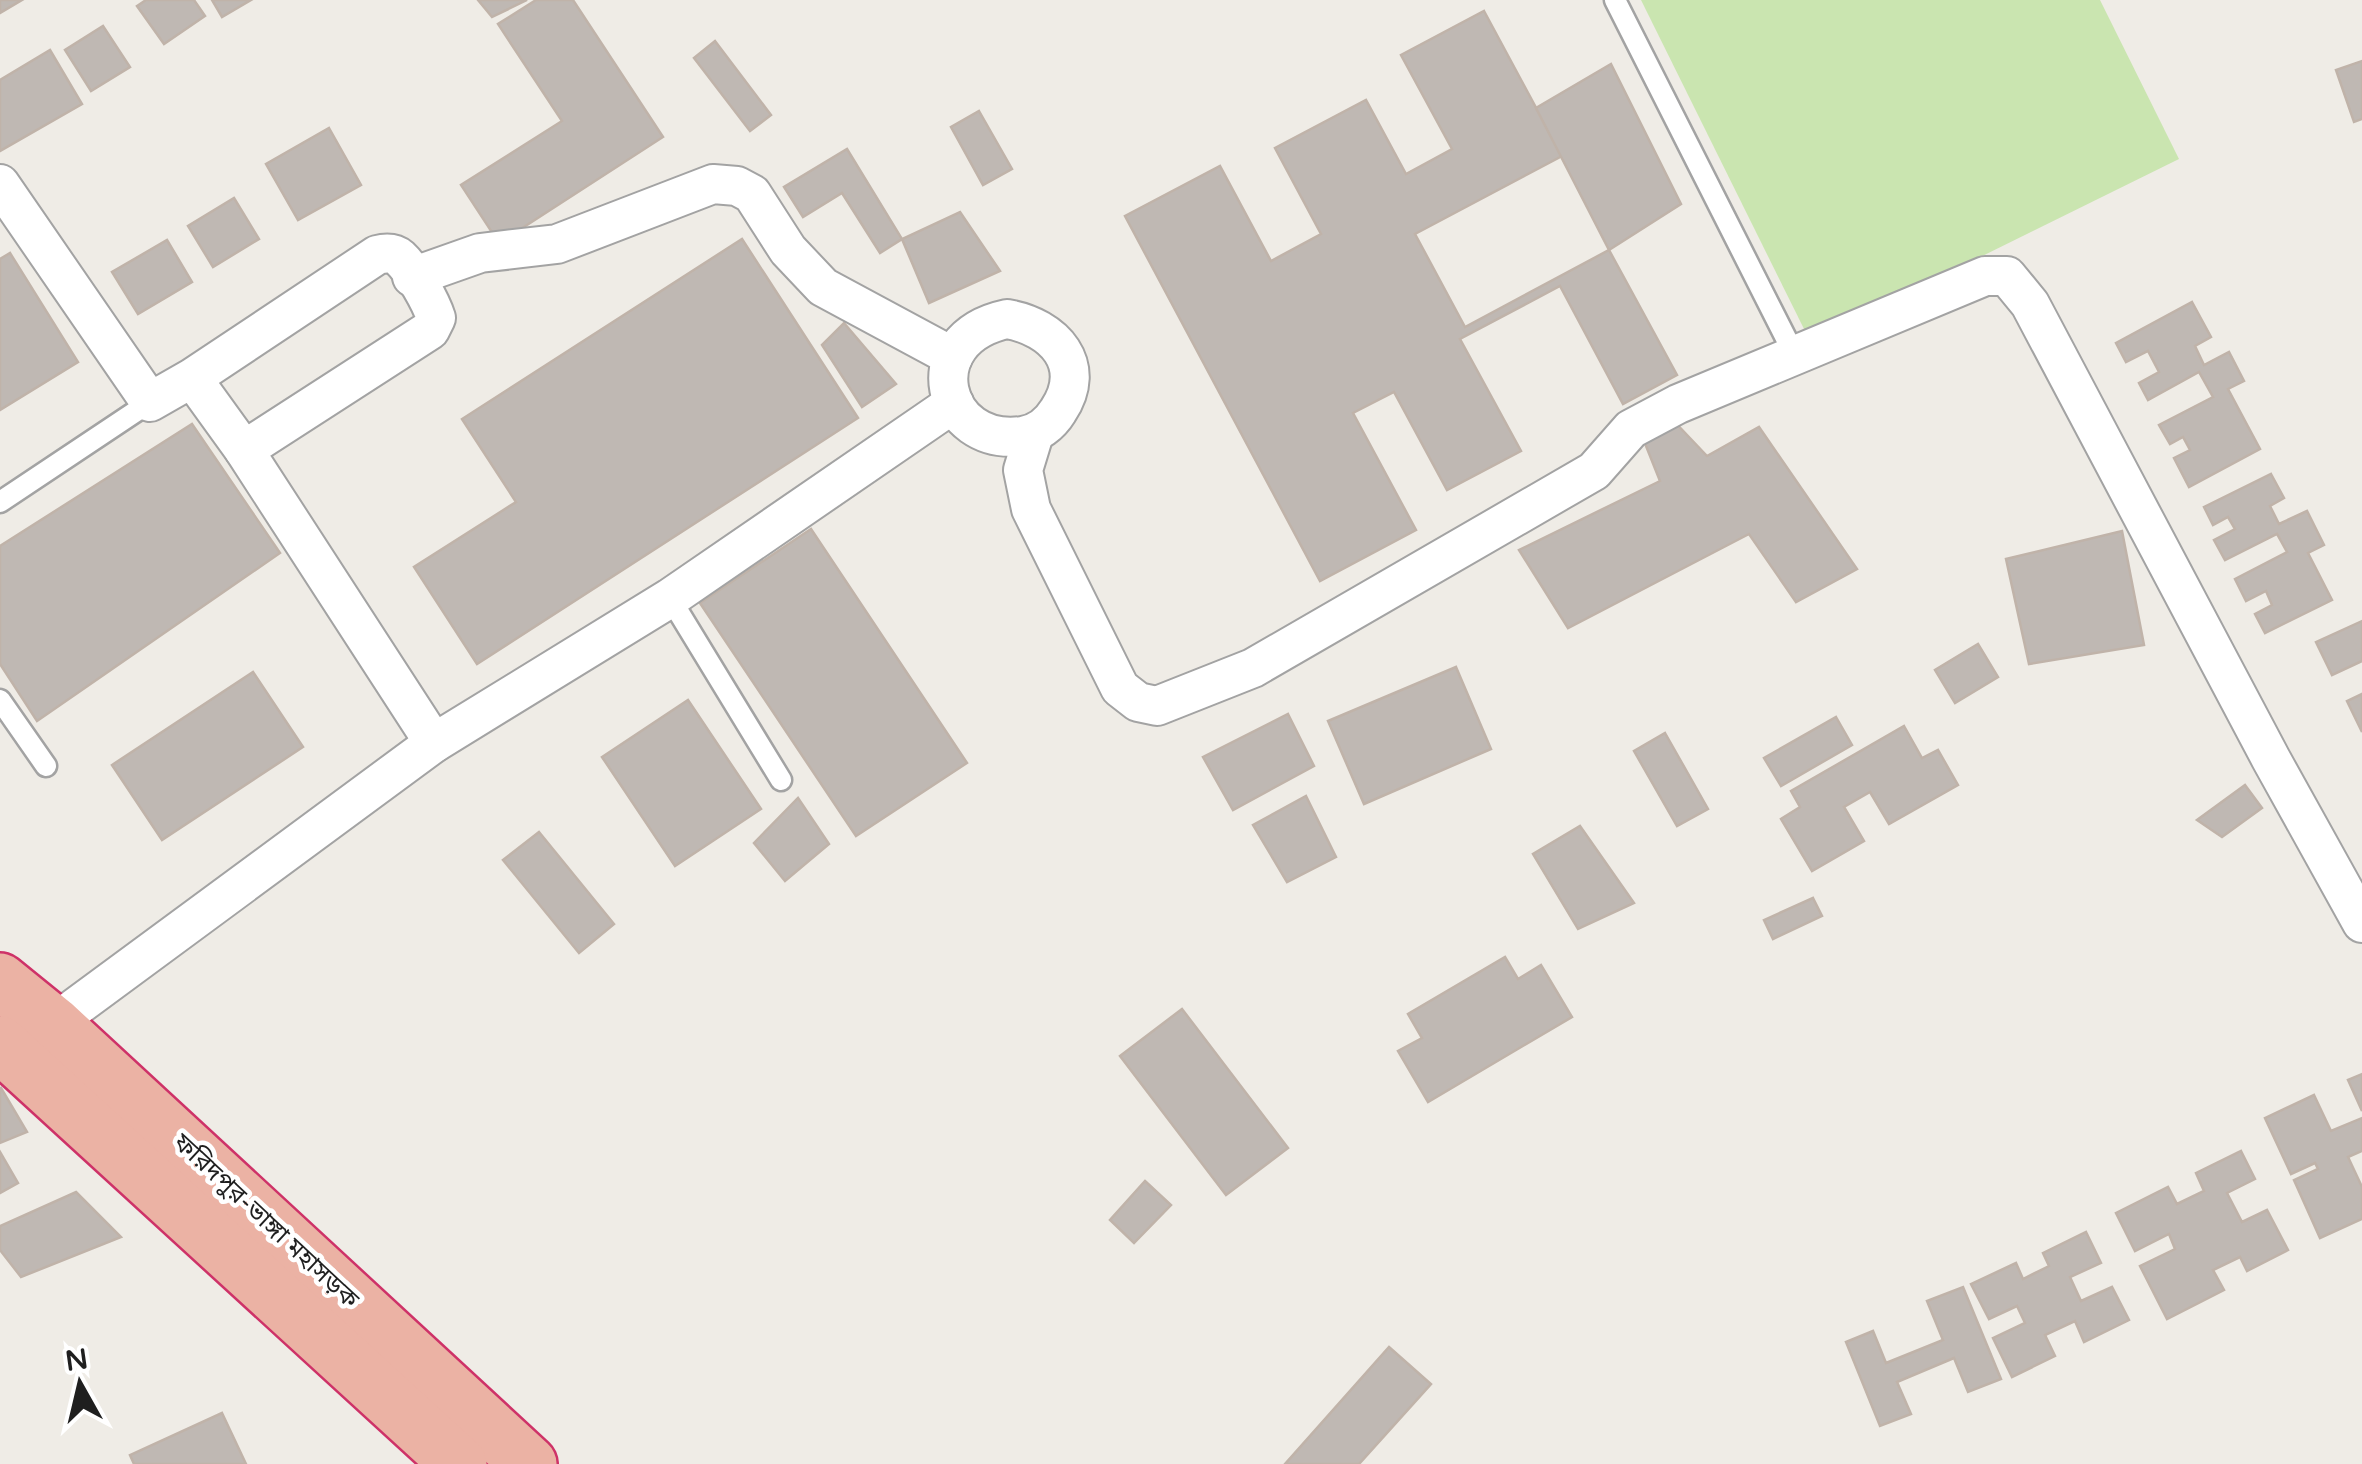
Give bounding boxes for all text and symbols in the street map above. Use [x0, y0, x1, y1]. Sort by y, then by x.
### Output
street label: ফরিদপুর-ভাঙ্গা মহাসড়ক [166, 1127, 366, 1315]
north arrow [30, 1334, 130, 1434]
text: N [63, 1342, 90, 1379]

